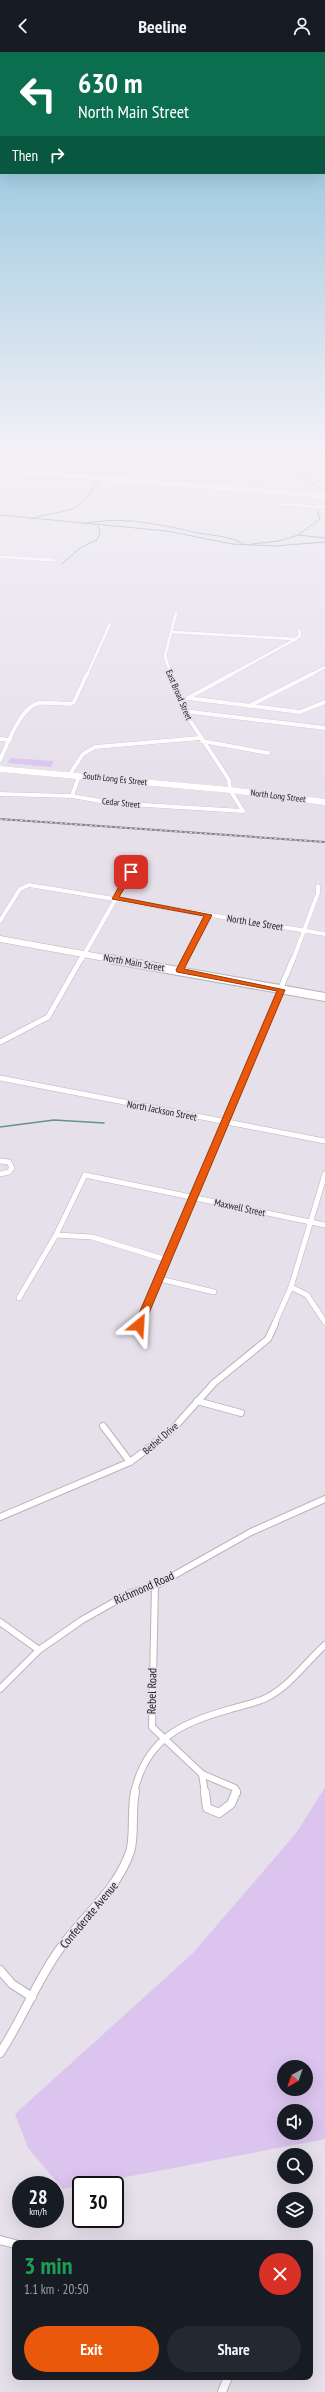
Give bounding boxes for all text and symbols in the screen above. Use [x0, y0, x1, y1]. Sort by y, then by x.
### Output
icon: back [12, 15, 34, 37]
text: Beeline [138, 15, 187, 38]
icon: person [291, 15, 313, 37]
text: 630 m [78, 64, 142, 101]
icon: left [12, 68, 64, 120]
text: North Main Street [78, 100, 189, 123]
icon: right [46, 144, 68, 166]
text: Then [12, 146, 38, 165]
street label: East Broad Street [164, 668, 195, 722]
street label: South Long Es Street [82, 770, 148, 787]
street label: North Long Street [250, 787, 307, 804]
street label: Cedar Street [102, 795, 141, 810]
pin [114, 855, 148, 889]
icon: arrive [120, 861, 142, 883]
street label: North Lee Street [226, 912, 284, 933]
street label: North Main Street [102, 951, 166, 974]
street label: North Jackson Street [126, 1097, 198, 1124]
street label: Maxwell Street [213, 1196, 267, 1219]
position arrow [118, 1304, 160, 1346]
street label: Bethel Drive [140, 1419, 181, 1457]
street label: Richmond Road [111, 1568, 176, 1607]
street label: Rebel Road [144, 1668, 159, 1714]
street label: Confederate Avenue [56, 1878, 121, 1951]
north arrow [277, 2060, 313, 2096]
map controls [277, 2060, 313, 2228]
button: sound [277, 2104, 313, 2140]
button: search [277, 2148, 313, 2184]
speed limit sign: 30 [72, 2176, 124, 2228]
text: 28 [28, 2184, 48, 2210]
button: layers [277, 2192, 313, 2228]
text: km/h [29, 2205, 47, 2218]
text: 3 min [24, 2250, 72, 2281]
button: close [259, 2253, 301, 2295]
text: 1.1 km · 20:50 [24, 2281, 89, 2298]
button: Exit [24, 2326, 159, 2372]
button: Share [167, 2326, 301, 2372]

